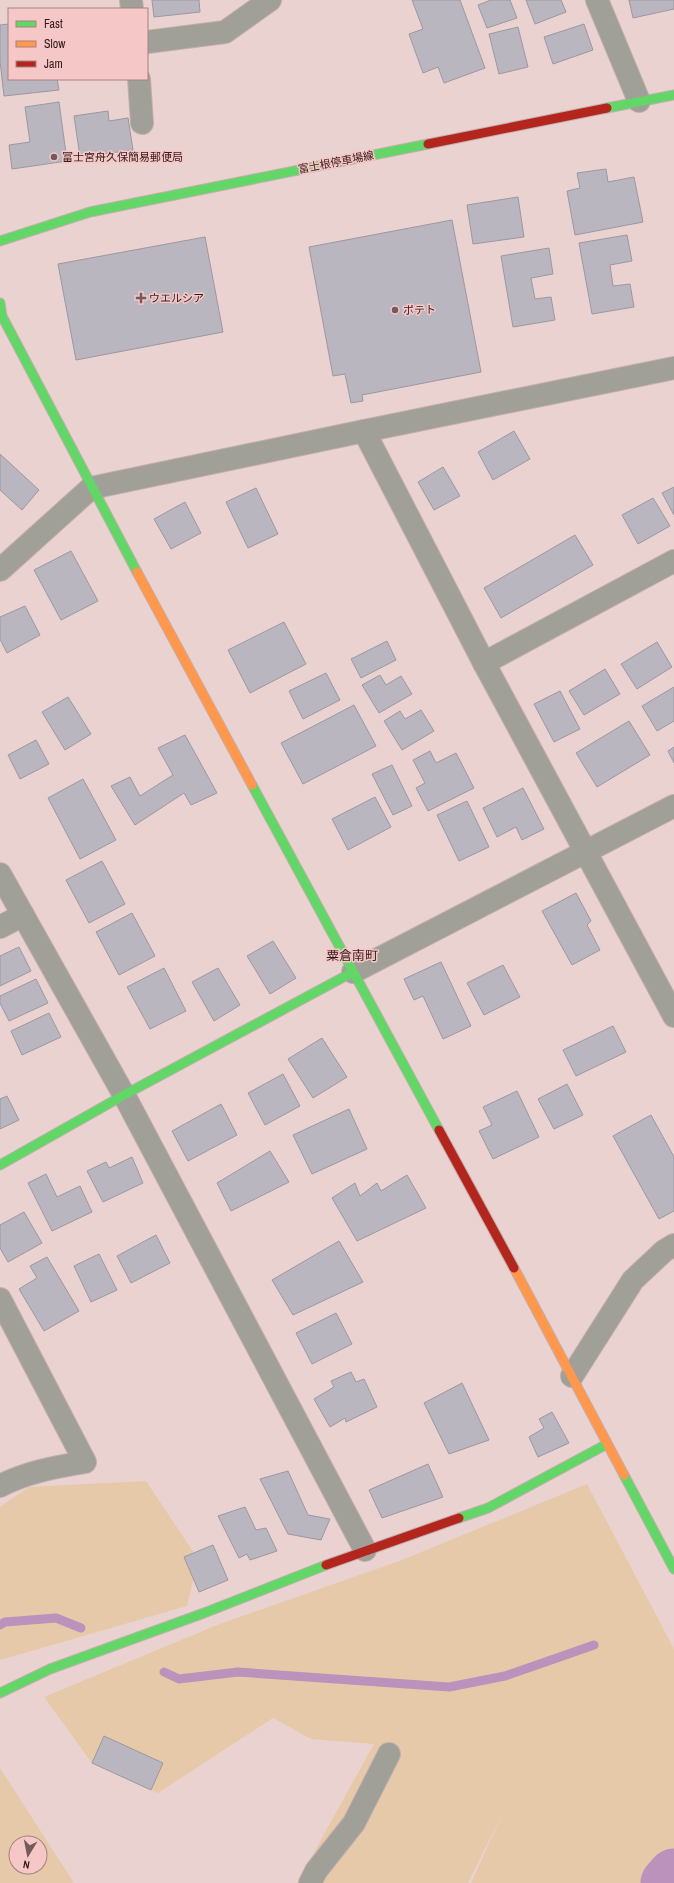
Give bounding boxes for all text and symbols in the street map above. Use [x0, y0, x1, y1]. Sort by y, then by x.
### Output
legend [8, 8, 148, 80]
text: Fast [44, 16, 63, 32]
text: Slow [44, 36, 66, 52]
text: Jam [44, 56, 63, 72]
street label: 富士根停車場線 [297, 148, 375, 176]
place label: 富士宮舟久保簡易郵便局 [62, 150, 183, 164]
marker: 富士宮舟久保簡易郵便局 [49, 152, 59, 162]
place label: ウエルシア [149, 291, 204, 305]
marker: ウエルシア [136, 293, 146, 303]
place label: ポテト [403, 303, 436, 317]
marker: ポテト [390, 305, 400, 315]
district label: 粟倉南町 [326, 947, 378, 964]
north arrow [8, 1835, 48, 1875]
text: N [22, 1857, 31, 1872]

